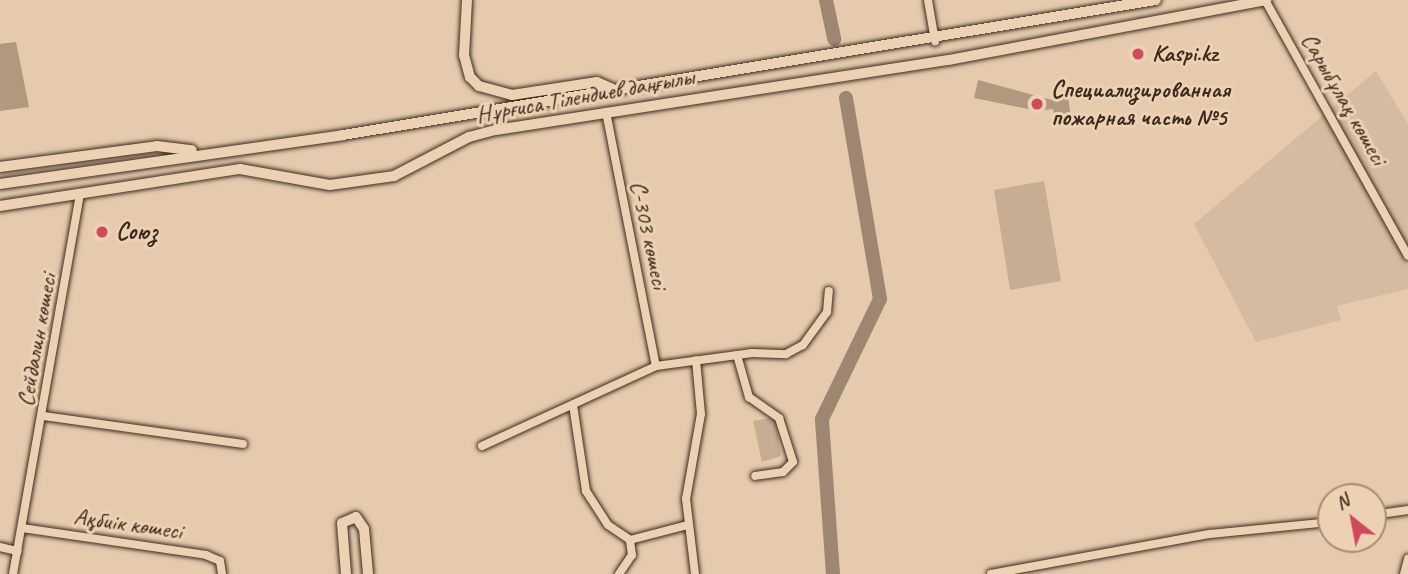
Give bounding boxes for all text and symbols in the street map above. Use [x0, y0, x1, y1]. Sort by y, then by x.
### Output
street label: Сарыбұлақ көшесі [1295, 28, 1393, 170]
place label: Kaspi.kz [1152, 40, 1217, 68]
marker: Kaspi.kz [1130, 46, 1146, 62]
street label: Нұрғиса Тілендиев даңғылы [473, 63, 697, 129]
place label: Специализированная пожарная часть №5 [1051, 76, 1230, 132]
marker: Специализированная пожарная часть №5 [1029, 96, 1045, 112]
street label: С-303 көшесі [624, 178, 674, 292]
place label: Союз [116, 218, 157, 246]
marker: Союз [94, 224, 110, 240]
street label: Сейдалин көшесі [11, 271, 63, 409]
north arrow [1317, 483, 1387, 553]
text: N [1331, 488, 1353, 515]
street label: Ақбиік көшесі [72, 502, 184, 546]

